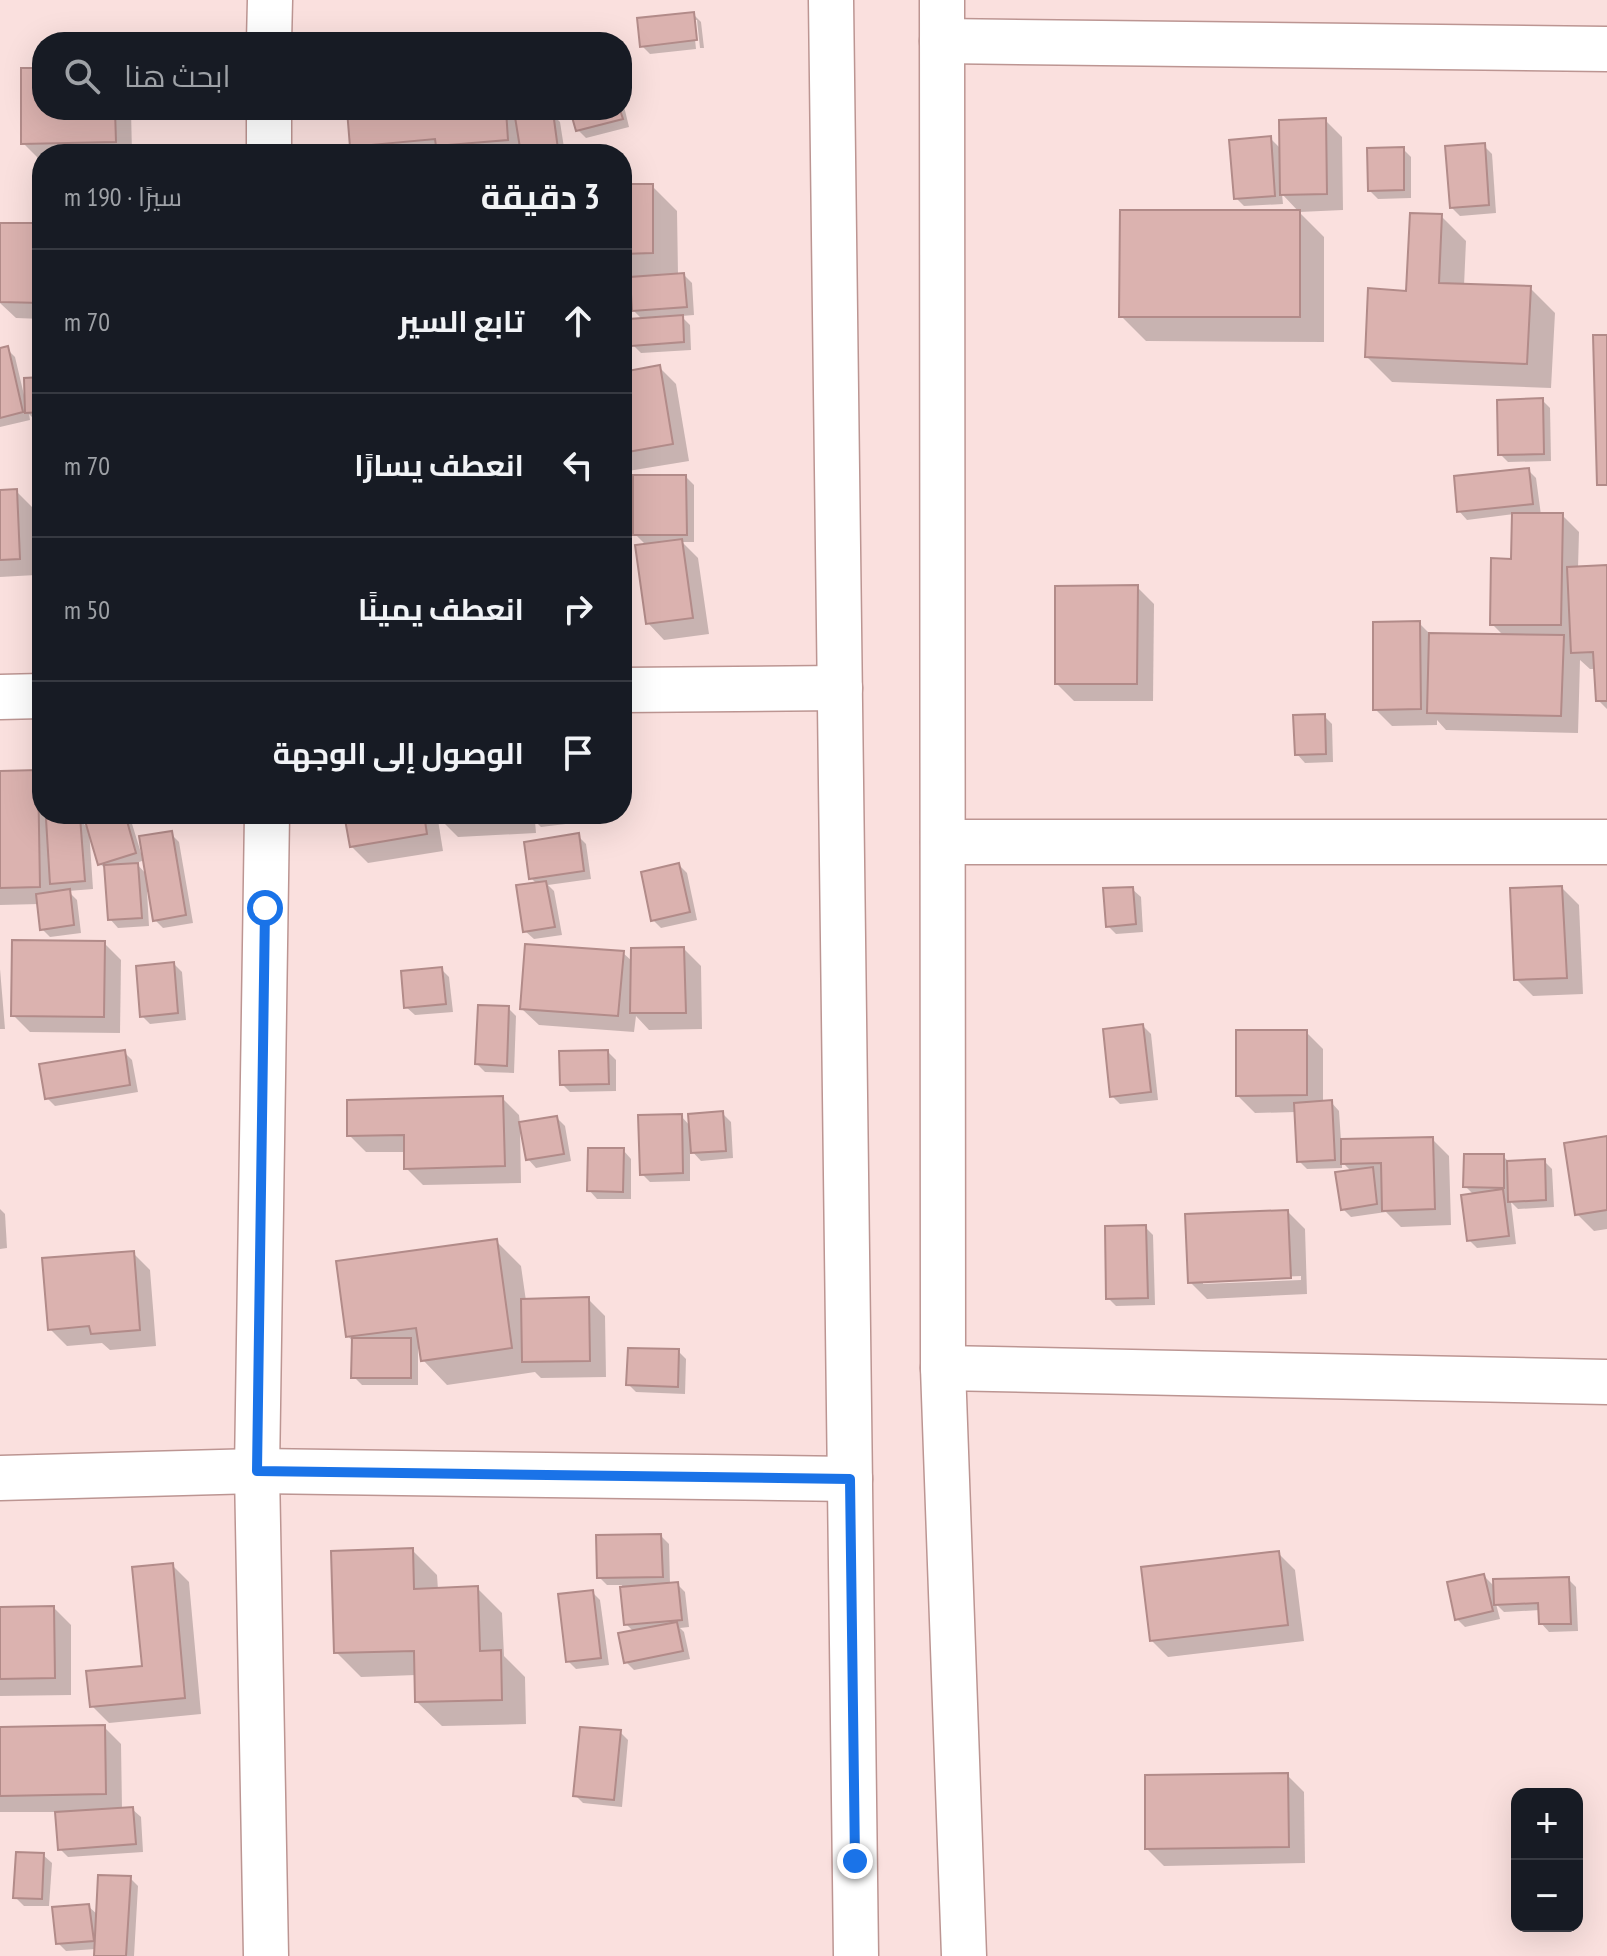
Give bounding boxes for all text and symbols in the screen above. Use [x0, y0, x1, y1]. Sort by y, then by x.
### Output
search box [32, 32, 632, 120]
icon: search [60, 54, 104, 98]
text: ابحث هنا [124, 56, 231, 95]
text: 3 دقيقة [481, 174, 600, 218]
text: سيرًا · 190 m [64, 180, 182, 213]
icon: ahead [556, 299, 600, 343]
text: تابع السير [399, 301, 524, 340]
text: 70 m [64, 305, 110, 338]
icon: left [556, 443, 600, 487]
text: انعطف يسارًا [354, 445, 524, 484]
text: 70 m [64, 449, 110, 482]
icon: right [556, 587, 600, 631]
text: انعطف يمينًا [358, 589, 524, 628]
text: 50 m [64, 593, 110, 626]
icon: arrive [556, 731, 600, 775]
text: الوصول إلى الوجهة [273, 733, 524, 772]
route start [247, 890, 283, 926]
map controls [1511, 1788, 1583, 1932]
button: + [1511, 1788, 1583, 1860]
route end [837, 1843, 873, 1879]
button: − [1511, 1860, 1583, 1932]

